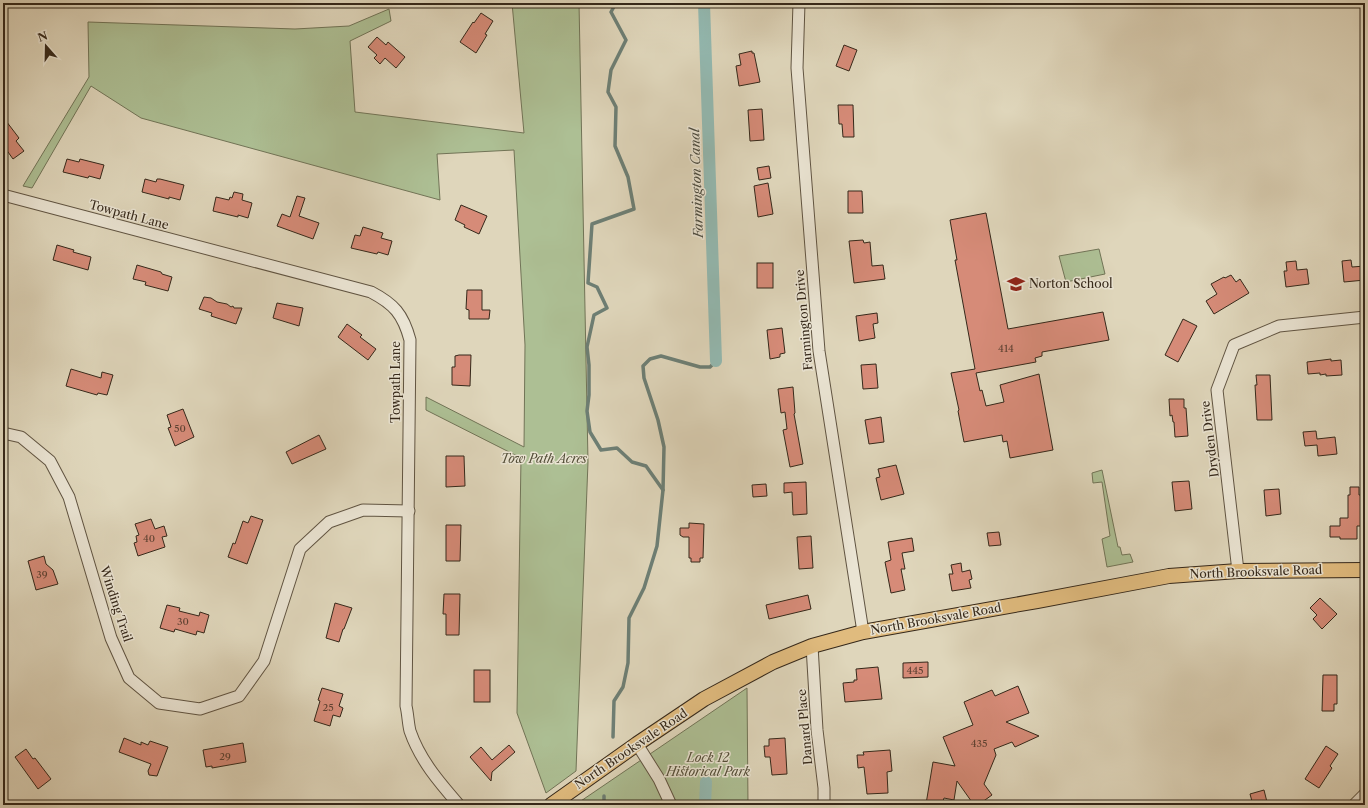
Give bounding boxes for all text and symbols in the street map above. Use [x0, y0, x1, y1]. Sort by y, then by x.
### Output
north arrow [26, 26, 66, 66]
text: N [36, 28, 50, 45]
water label: Farmington Canal [686, 126, 706, 239]
street label: Towpath Lane [88, 197, 171, 232]
street label: Farmington Drive [792, 269, 815, 371]
school or university icon: Norton School [1006, 274, 1026, 294]
place label: Norton School [1029, 276, 1113, 291]
street label: Towpath Lane [388, 341, 403, 423]
house number: 414 [998, 342, 1014, 355]
street label: Dryden Drive [1197, 400, 1222, 478]
house number: 50 [174, 422, 186, 435]
park label: Tow Path Acres [501, 451, 588, 466]
house number: 40 [143, 532, 155, 545]
street label: North Brooksvale Road [1189, 562, 1323, 581]
street label: Winding Trail [97, 563, 136, 644]
house number: 39 [36, 568, 48, 581]
street label: North Brooksvale Road [869, 599, 1003, 637]
house number: 30 [177, 615, 189, 628]
house number: 445 [907, 664, 924, 677]
street label: Danard Place [794, 688, 815, 766]
house number: 25 [322, 701, 334, 714]
street label: North Brooksvale Road [572, 705, 690, 792]
house number: 435 [971, 737, 987, 750]
house number: 29 [219, 750, 231, 763]
park label: Lock 12 Historical Park [665, 750, 751, 779]

